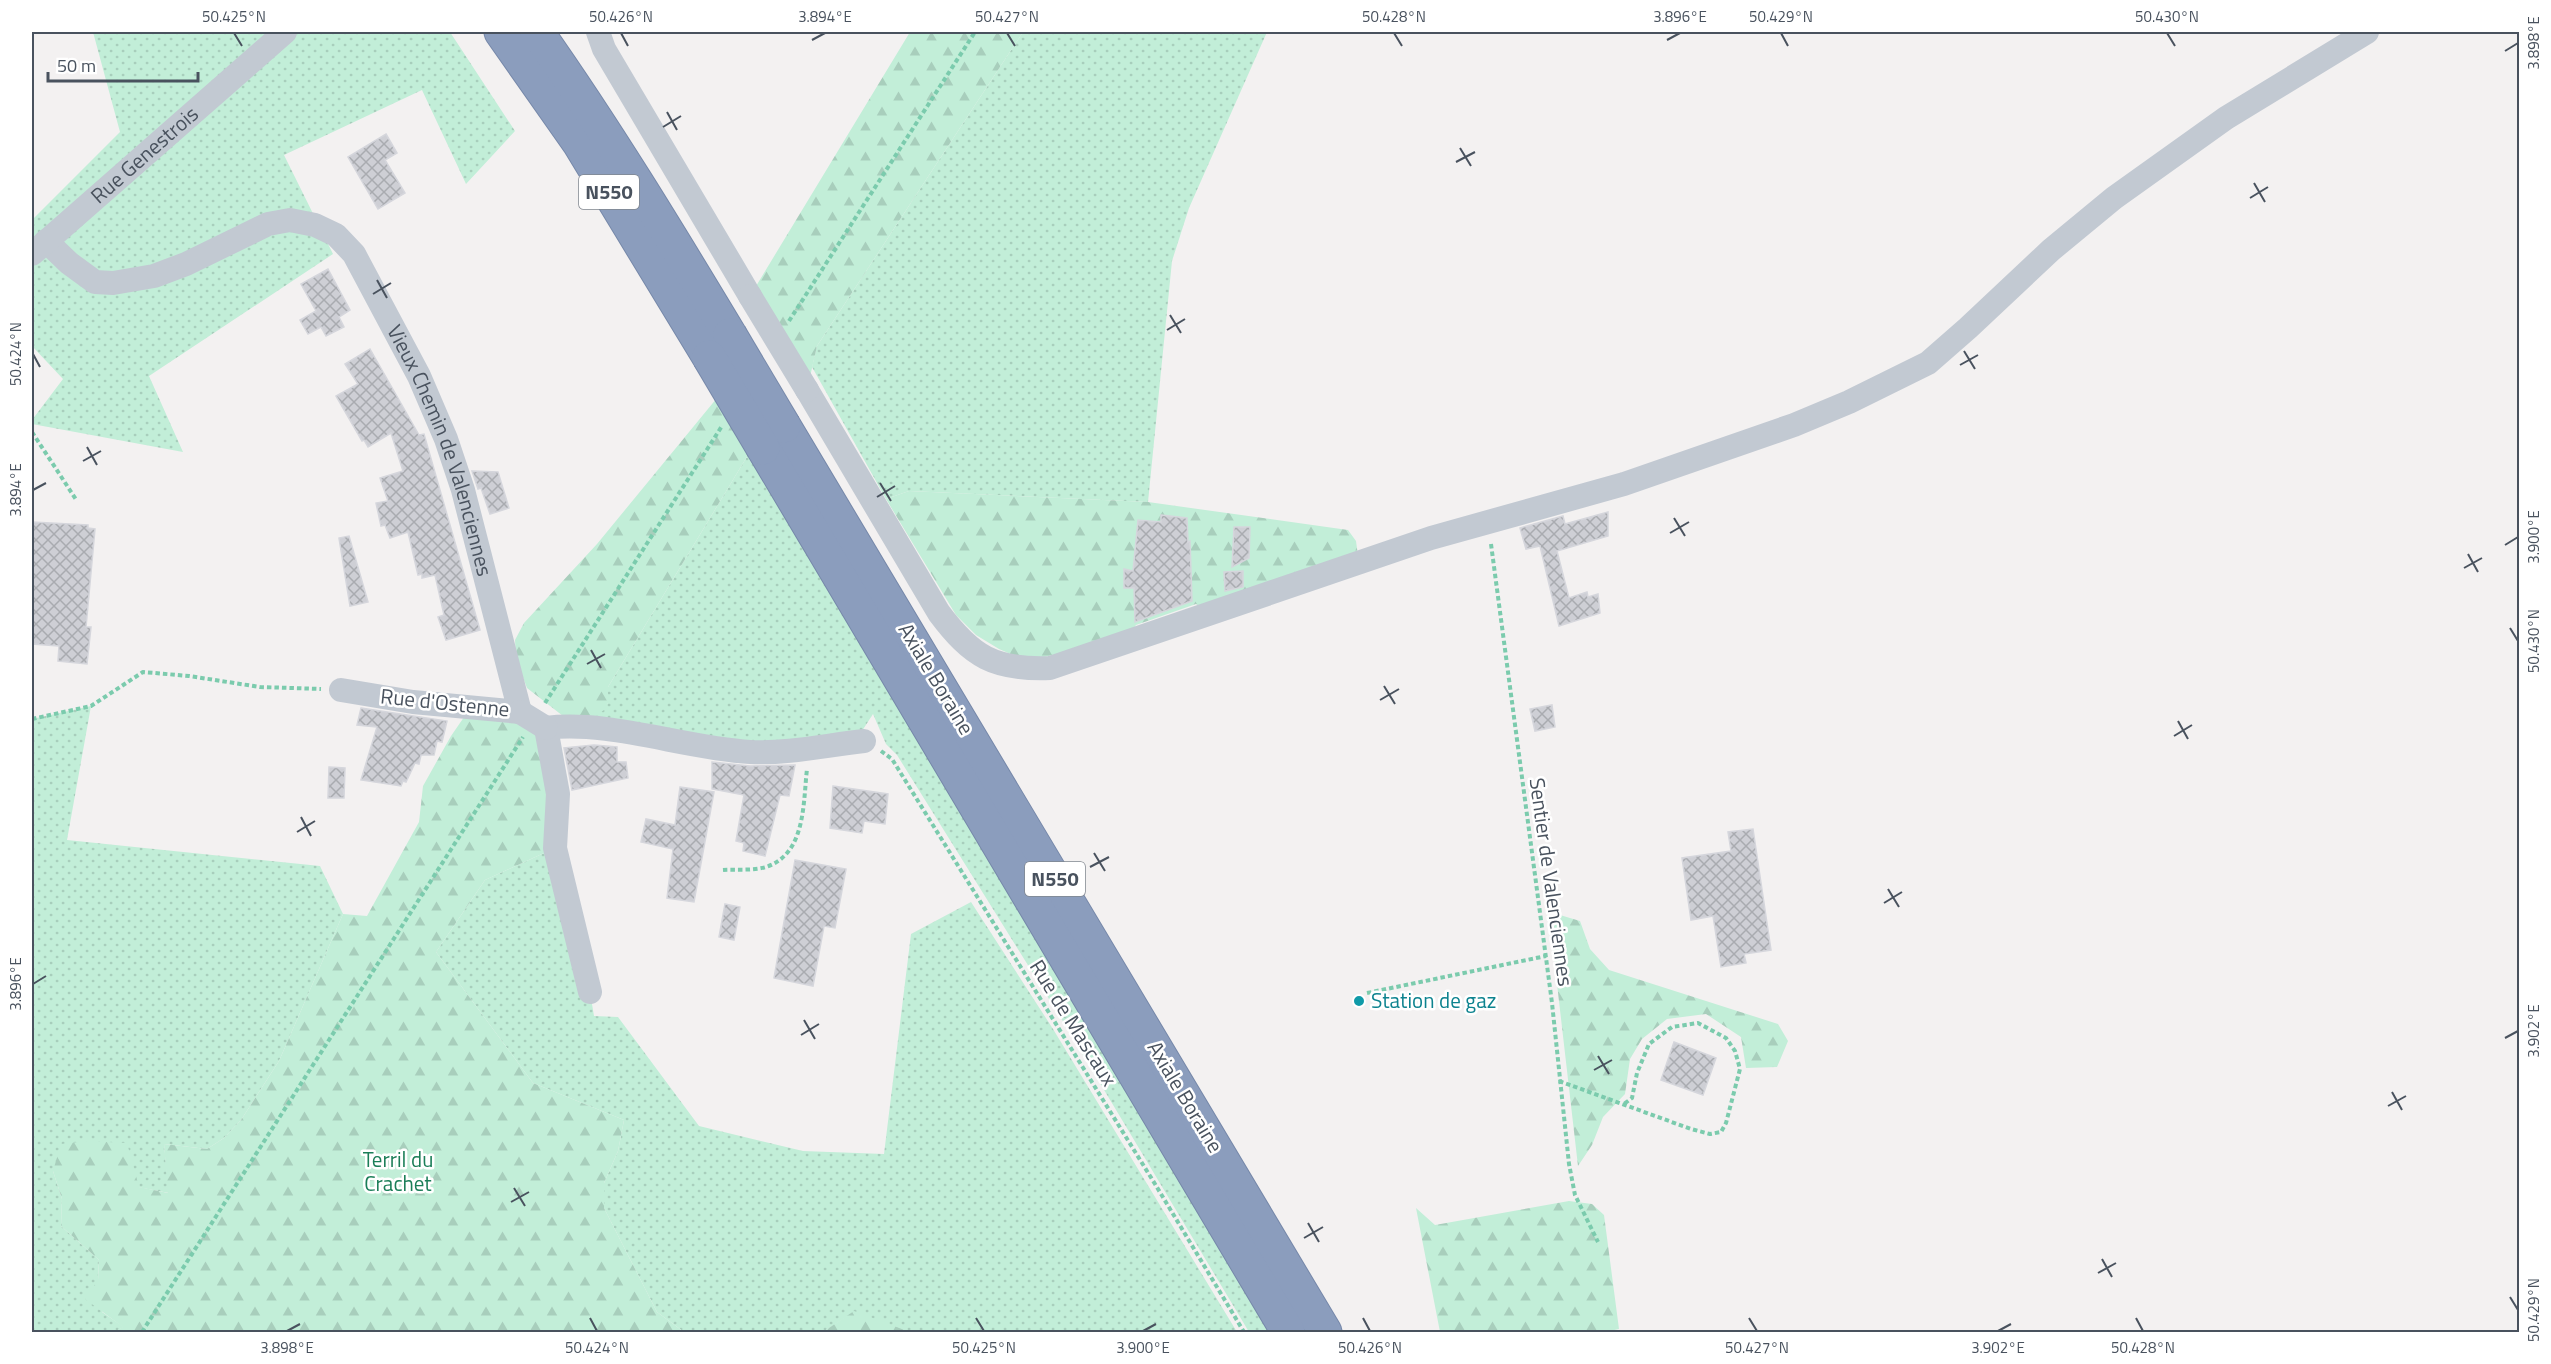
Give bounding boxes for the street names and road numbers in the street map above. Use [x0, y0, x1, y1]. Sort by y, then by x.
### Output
street label: Rue Genestrois [83, 98, 205, 211]
road number: N550 [579, 175, 639, 209]
street label: Vieux Chemin de Valenciennes [379, 319, 501, 579]
street label: Axiale Boraine [891, 616, 983, 741]
street label: Rue d'Ostenne [379, 679, 511, 725]
street label: Sentier de Valenciennes [1522, 776, 1582, 988]
road number: N550 [1025, 862, 1085, 896]
street label: Rue de Mascaux [1022, 953, 1126, 1092]
street label: Axiale Boraine [1140, 1034, 1232, 1159]

